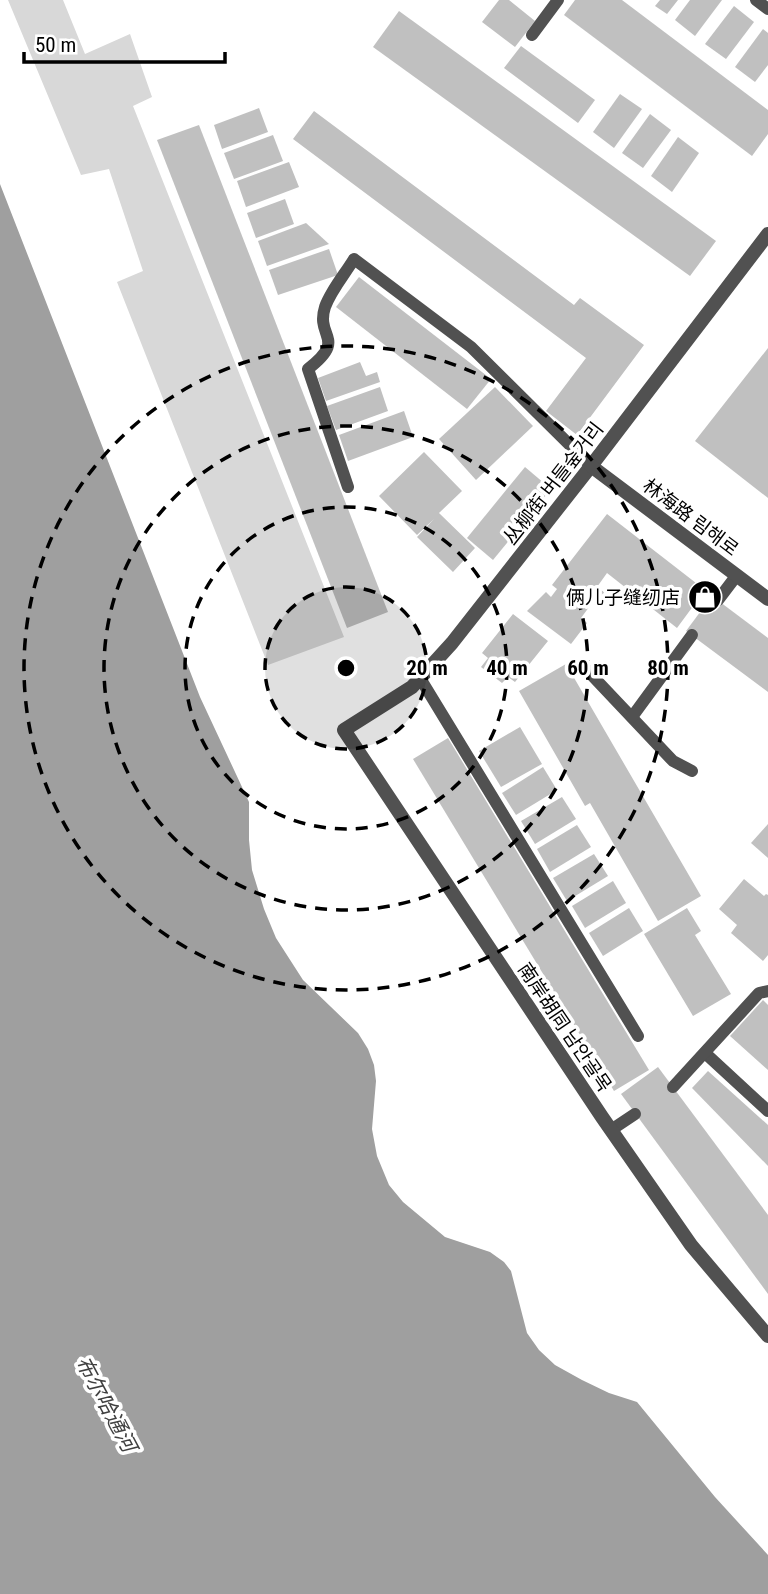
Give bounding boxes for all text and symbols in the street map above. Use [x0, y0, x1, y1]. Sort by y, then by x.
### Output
scale bar [24, 21, 226, 65]
text: 50 m [35, 33, 76, 57]
street label: 丛柳街 버들숲거리 [499, 418, 608, 549]
street label: 林海路 림해로 [638, 474, 743, 561]
shop icon: 俩儿子缝纫店 [686, 578, 724, 616]
place label: 俩儿子缝纫店 [566, 586, 680, 609]
centre of rings [334, 656, 358, 680]
text: 20 m [406, 656, 448, 680]
text: 40 m [486, 656, 528, 680]
text: 60 m [567, 656, 609, 680]
text: 80 m [647, 656, 689, 680]
street label: 南岸胡同 남안골목 [513, 959, 616, 1096]
water label: 布尔哈通河 [71, 1352, 143, 1460]

